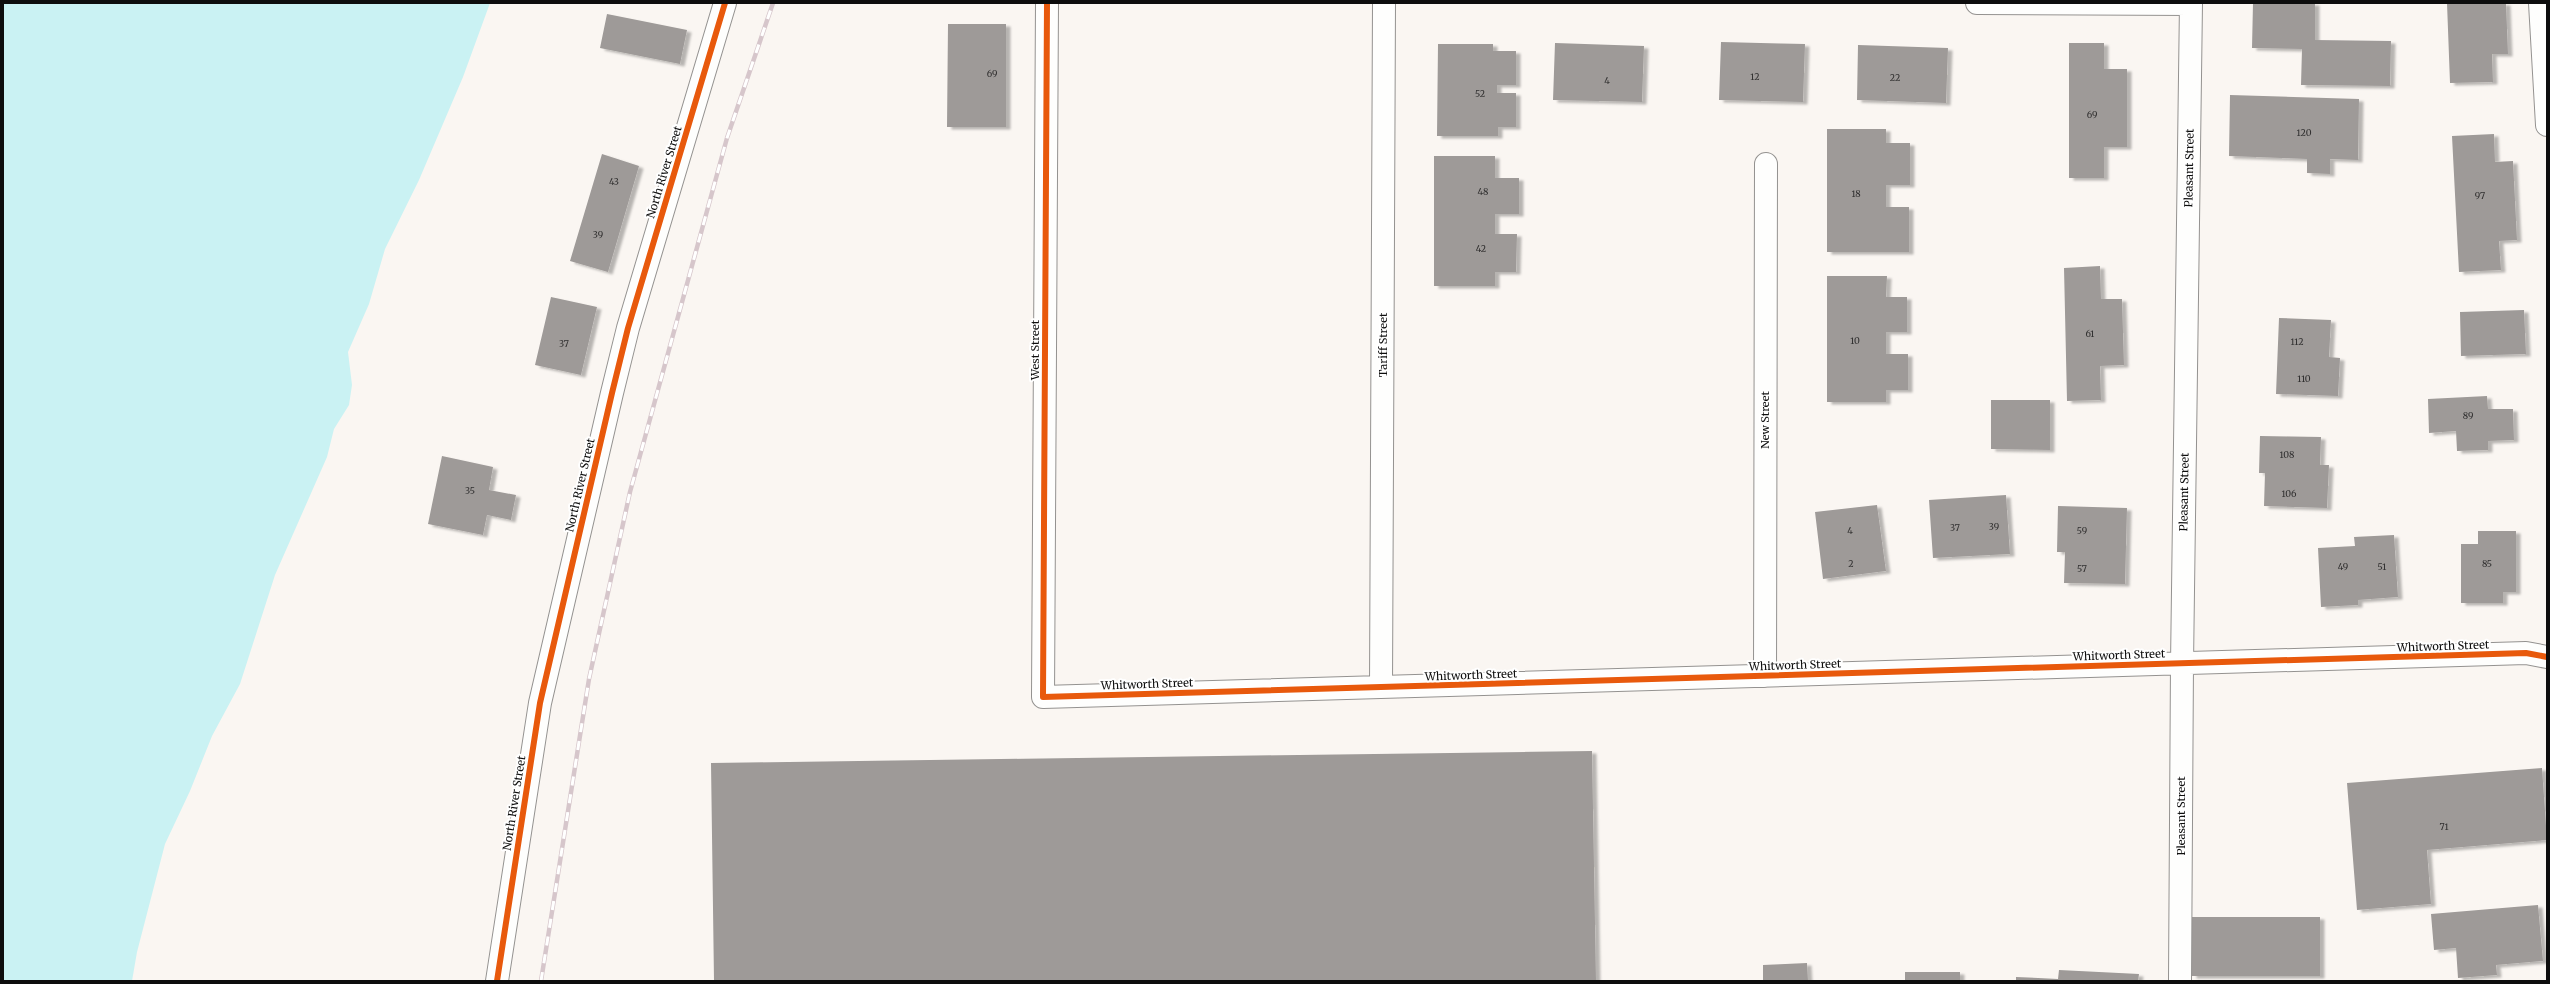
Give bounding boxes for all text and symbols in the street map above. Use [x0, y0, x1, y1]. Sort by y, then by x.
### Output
house number: 69 [987, 68, 997, 79]
house number: 12 [1750, 71, 1760, 82]
house number: 22 [1890, 72, 1900, 83]
house number: 4 [1604, 75, 1610, 86]
house number: 52 [1475, 88, 1485, 99]
house number: 69 [2087, 109, 2097, 120]
street label: North River Street [643, 123, 685, 220]
house number: 120 [2297, 127, 2312, 138]
street label: Pleasant Street [2181, 128, 2197, 208]
house number: 43 [609, 176, 619, 187]
house number: 48 [1478, 186, 1488, 197]
house number: 18 [1851, 188, 1861, 199]
house number: 97 [2475, 190, 2485, 201]
house number: 39 [593, 229, 603, 240]
house number: 42 [1476, 243, 1486, 254]
street label: Tariff Street [1376, 312, 1390, 377]
street label: West Street [1028, 319, 1042, 381]
house number: 61 [2086, 328, 2094, 339]
house number: 10 [1850, 335, 1860, 346]
house number: 112 [2290, 336, 2304, 347]
house number: 37 [559, 338, 569, 349]
house number: 110 [2297, 373, 2311, 384]
street label: New Street [1758, 390, 1772, 449]
house number: 89 [2463, 410, 2473, 421]
street label: North River Street [562, 436, 598, 533]
house number: 108 [2280, 449, 2294, 460]
street label: Pleasant Street [2176, 452, 2192, 532]
house number: 35 [465, 485, 475, 496]
house number: 106 [2282, 488, 2297, 499]
house number: 39 [1989, 521, 1999, 532]
house number: 37 [1950, 522, 1960, 533]
house number: 4 [1847, 525, 1853, 536]
house number: 59 [2077, 525, 2087, 536]
house number: 2 [1848, 558, 1854, 569]
house number: 85 [2482, 558, 2492, 569]
house number: 49 [2338, 561, 2348, 572]
house number: 51 [2378, 561, 2386, 572]
house number: 57 [2077, 563, 2087, 574]
street label: Whitworth Street [2396, 637, 2490, 655]
street label: Whitworth Street [2072, 646, 2166, 664]
street label: Whitworth Street [1748, 656, 1842, 674]
street label: Whitworth Street [1424, 666, 1518, 684]
street label: Whitworth Street [1100, 675, 1194, 693]
street label: North River Street [500, 754, 529, 851]
street label: Pleasant Street [2174, 776, 2188, 855]
house number: 71 [2439, 821, 2449, 832]

